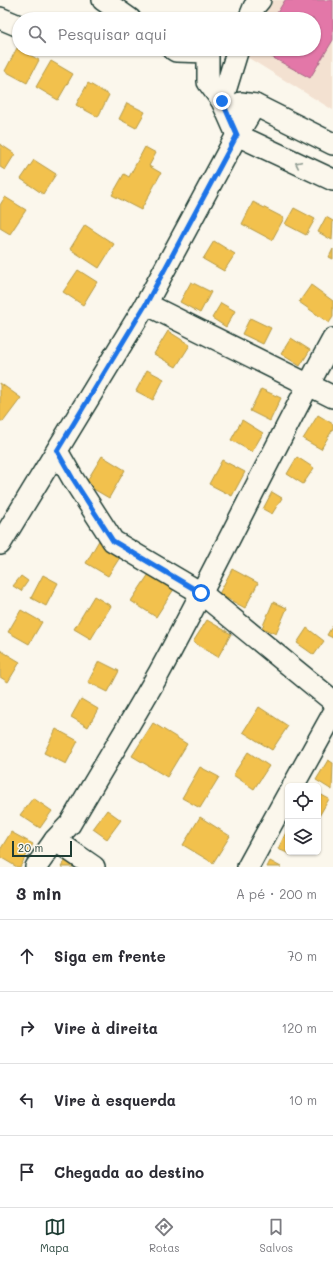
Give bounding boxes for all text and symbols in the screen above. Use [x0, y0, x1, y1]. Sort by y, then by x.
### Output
search box [12, 12, 321, 56]
icon: search [26, 23, 48, 45]
text: Pesquisar aqui [58, 24, 167, 44]
route end [213, 92, 231, 110]
one-way arrow [294, 161, 302, 169]
route start [192, 584, 210, 602]
map controls [285, 783, 321, 855]
button: locate [285, 783, 321, 819]
button: layers [285, 819, 321, 855]
scale bar [12, 839, 72, 858]
text: 20 m [18, 840, 43, 855]
text: 3 min [16, 882, 61, 904]
text: A pé · 200 m [236, 885, 317, 902]
icon: ahead [16, 945, 38, 967]
text: Siga em frente [54, 946, 166, 966]
text: 70 m [287, 947, 317, 964]
icon: right [16, 1017, 38, 1039]
text: Vire à direita [54, 1018, 158, 1038]
text: 120 m [281, 1019, 317, 1036]
icon: left [16, 1089, 38, 1111]
text: Vire à esquerda [54, 1090, 176, 1110]
text: 10 m [289, 1091, 317, 1108]
icon: arrive [16, 1161, 38, 1183]
text: Chegada ao destino [54, 1162, 204, 1182]
tab: Mapa [40, 1216, 69, 1255]
tab: Rotas [149, 1216, 180, 1255]
tab: Salvos [260, 1216, 293, 1255]

